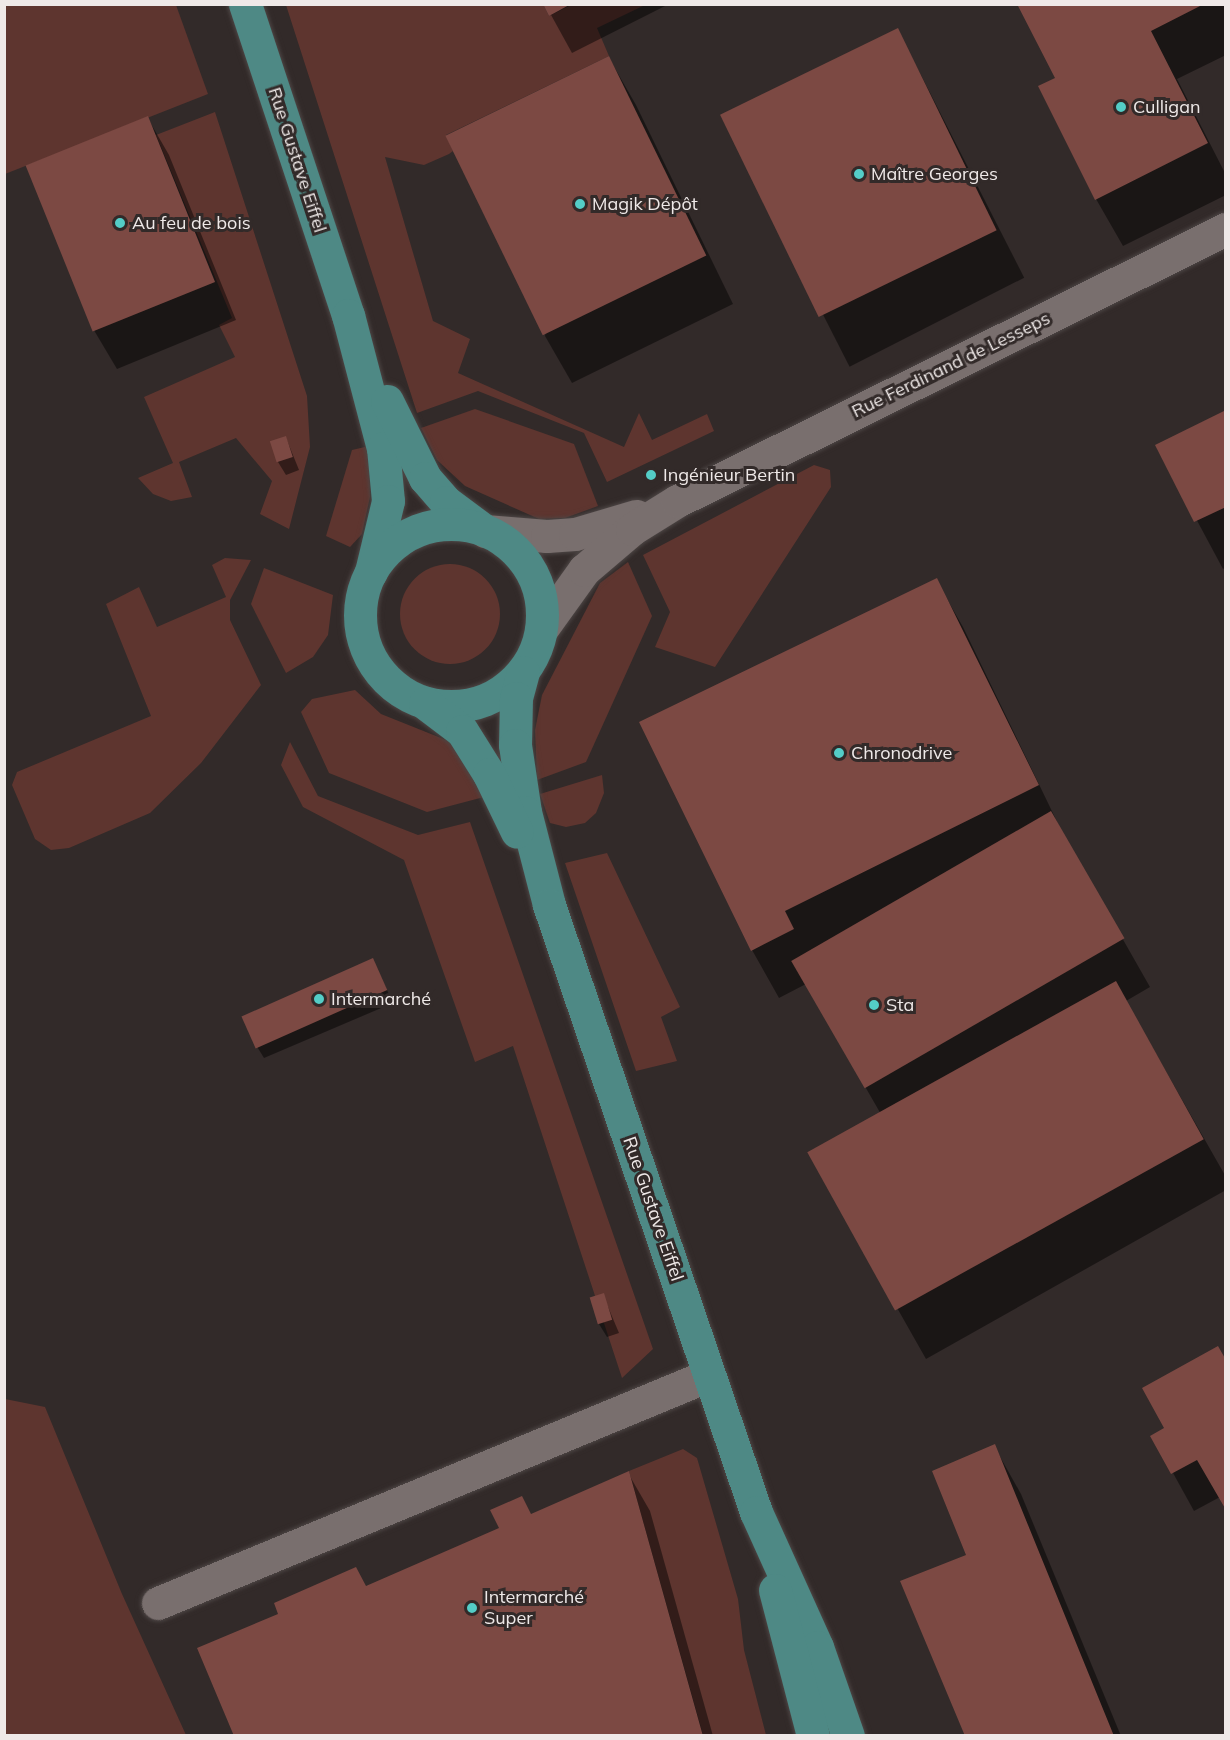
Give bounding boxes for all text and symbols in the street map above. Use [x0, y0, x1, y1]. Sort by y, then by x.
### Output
street label: Rue Gustave Eiffel [263, 85, 331, 235]
place label: Culligan [1133, 96, 1201, 118]
marker: Culligan [1114, 100, 1128, 114]
place label: Maître Georges [871, 163, 998, 185]
marker: Maître Georges [852, 167, 866, 181]
place label: Magik Dépôt [592, 193, 698, 215]
marker: Magik Dépôt [573, 197, 587, 211]
place label: Au feu de bois [132, 212, 251, 234]
marker: Au feu de bois [113, 216, 127, 230]
street label: Rue Ferdinand de Lesseps [848, 308, 1054, 422]
place label: Ingénieur Bertin [663, 464, 795, 486]
marker: Ingénieur Bertin [644, 468, 658, 482]
place label: Chronodrive [851, 742, 952, 764]
marker: Chronodrive [832, 746, 846, 760]
place label: Intermarché [331, 988, 431, 1010]
marker: Intermarché [312, 992, 326, 1006]
place label: Sta [886, 994, 914, 1016]
marker: Sta [867, 998, 881, 1012]
street label: Rue Gustave Eiffel [618, 1134, 688, 1284]
place label: Intermarché Super [484, 1587, 584, 1630]
marker: Intermarché Super [465, 1601, 479, 1615]

